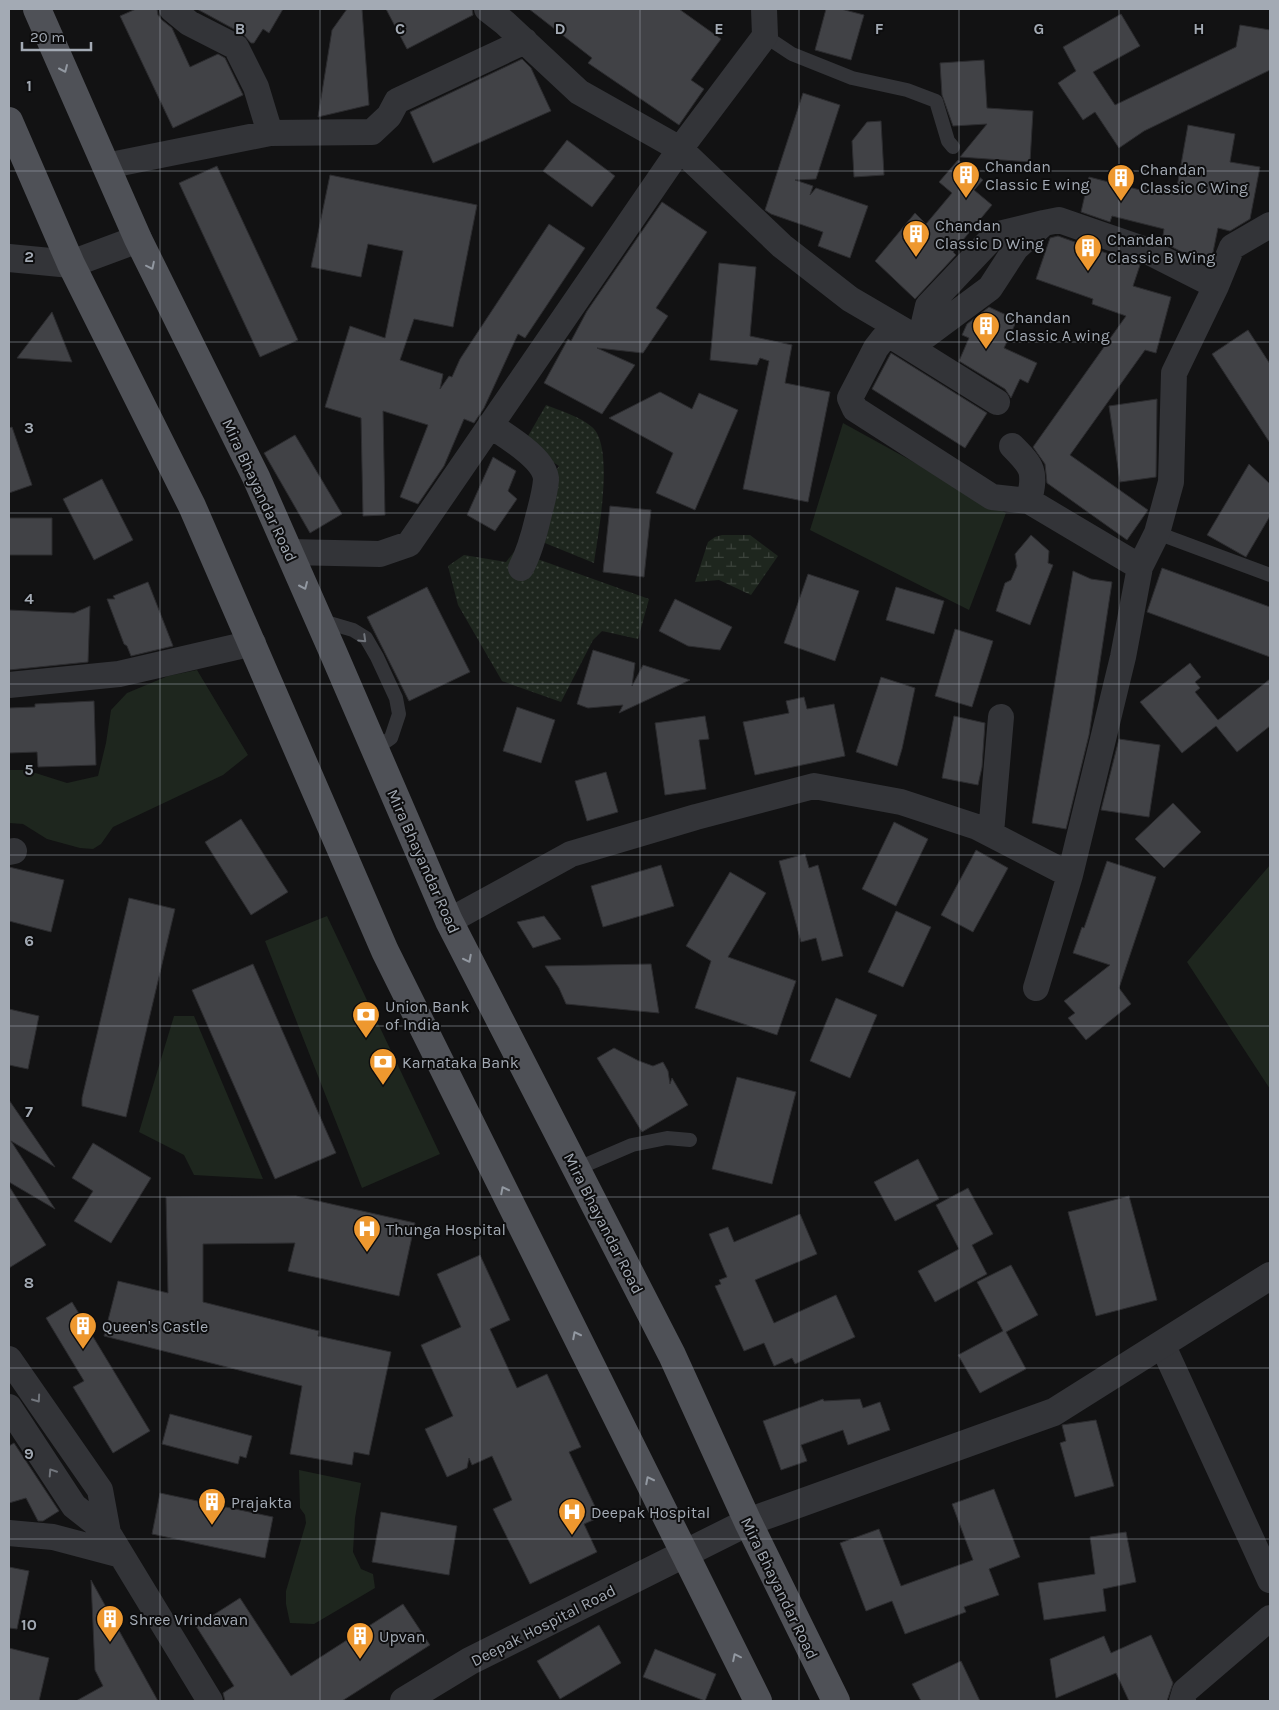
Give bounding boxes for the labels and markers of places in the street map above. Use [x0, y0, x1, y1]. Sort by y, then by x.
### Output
place label: Chandan Classic E wing [985, 157, 1090, 194]
building icon: Chandan Classic E wing [951, 160, 981, 199]
place label: Chandan Classic C Wing [1140, 160, 1248, 197]
building icon: Chandan Classic C Wing [1106, 163, 1136, 202]
place label: Chandan Classic D Wing [935, 216, 1044, 253]
building icon: Chandan Classic D Wing [901, 219, 931, 258]
place label: Chandan Classic B Wing [1107, 230, 1215, 267]
building icon: Chandan Classic B Wing [1073, 233, 1103, 272]
place label: Chandan Classic A wing [1005, 308, 1110, 345]
building icon: Chandan Classic A wing [971, 311, 1001, 350]
place label: Union Bank of India [385, 997, 470, 1034]
bank icon: Union Bank of India [351, 1000, 381, 1039]
bank icon: Karnataka Bank [368, 1047, 398, 1086]
place label: Karnataka Bank [402, 1053, 519, 1072]
hospital icon: Thunga Hospital [352, 1214, 382, 1253]
place label: Thunga Hospital [386, 1220, 506, 1239]
building icon: Queen's Castle [68, 1311, 98, 1350]
place label: Queen's Castle [102, 1317, 208, 1336]
building icon: Prajakta [197, 1487, 227, 1526]
place label: Prajakta [231, 1493, 292, 1512]
hospital icon: Deepak Hospital [557, 1497, 587, 1536]
place label: Deepak Hospital [591, 1503, 710, 1522]
building icon: Shree Vrindavan [95, 1604, 125, 1643]
place label: Shree Vrindavan [129, 1610, 248, 1629]
building icon: Upvan [345, 1621, 375, 1660]
place label: Upvan [379, 1627, 425, 1646]

